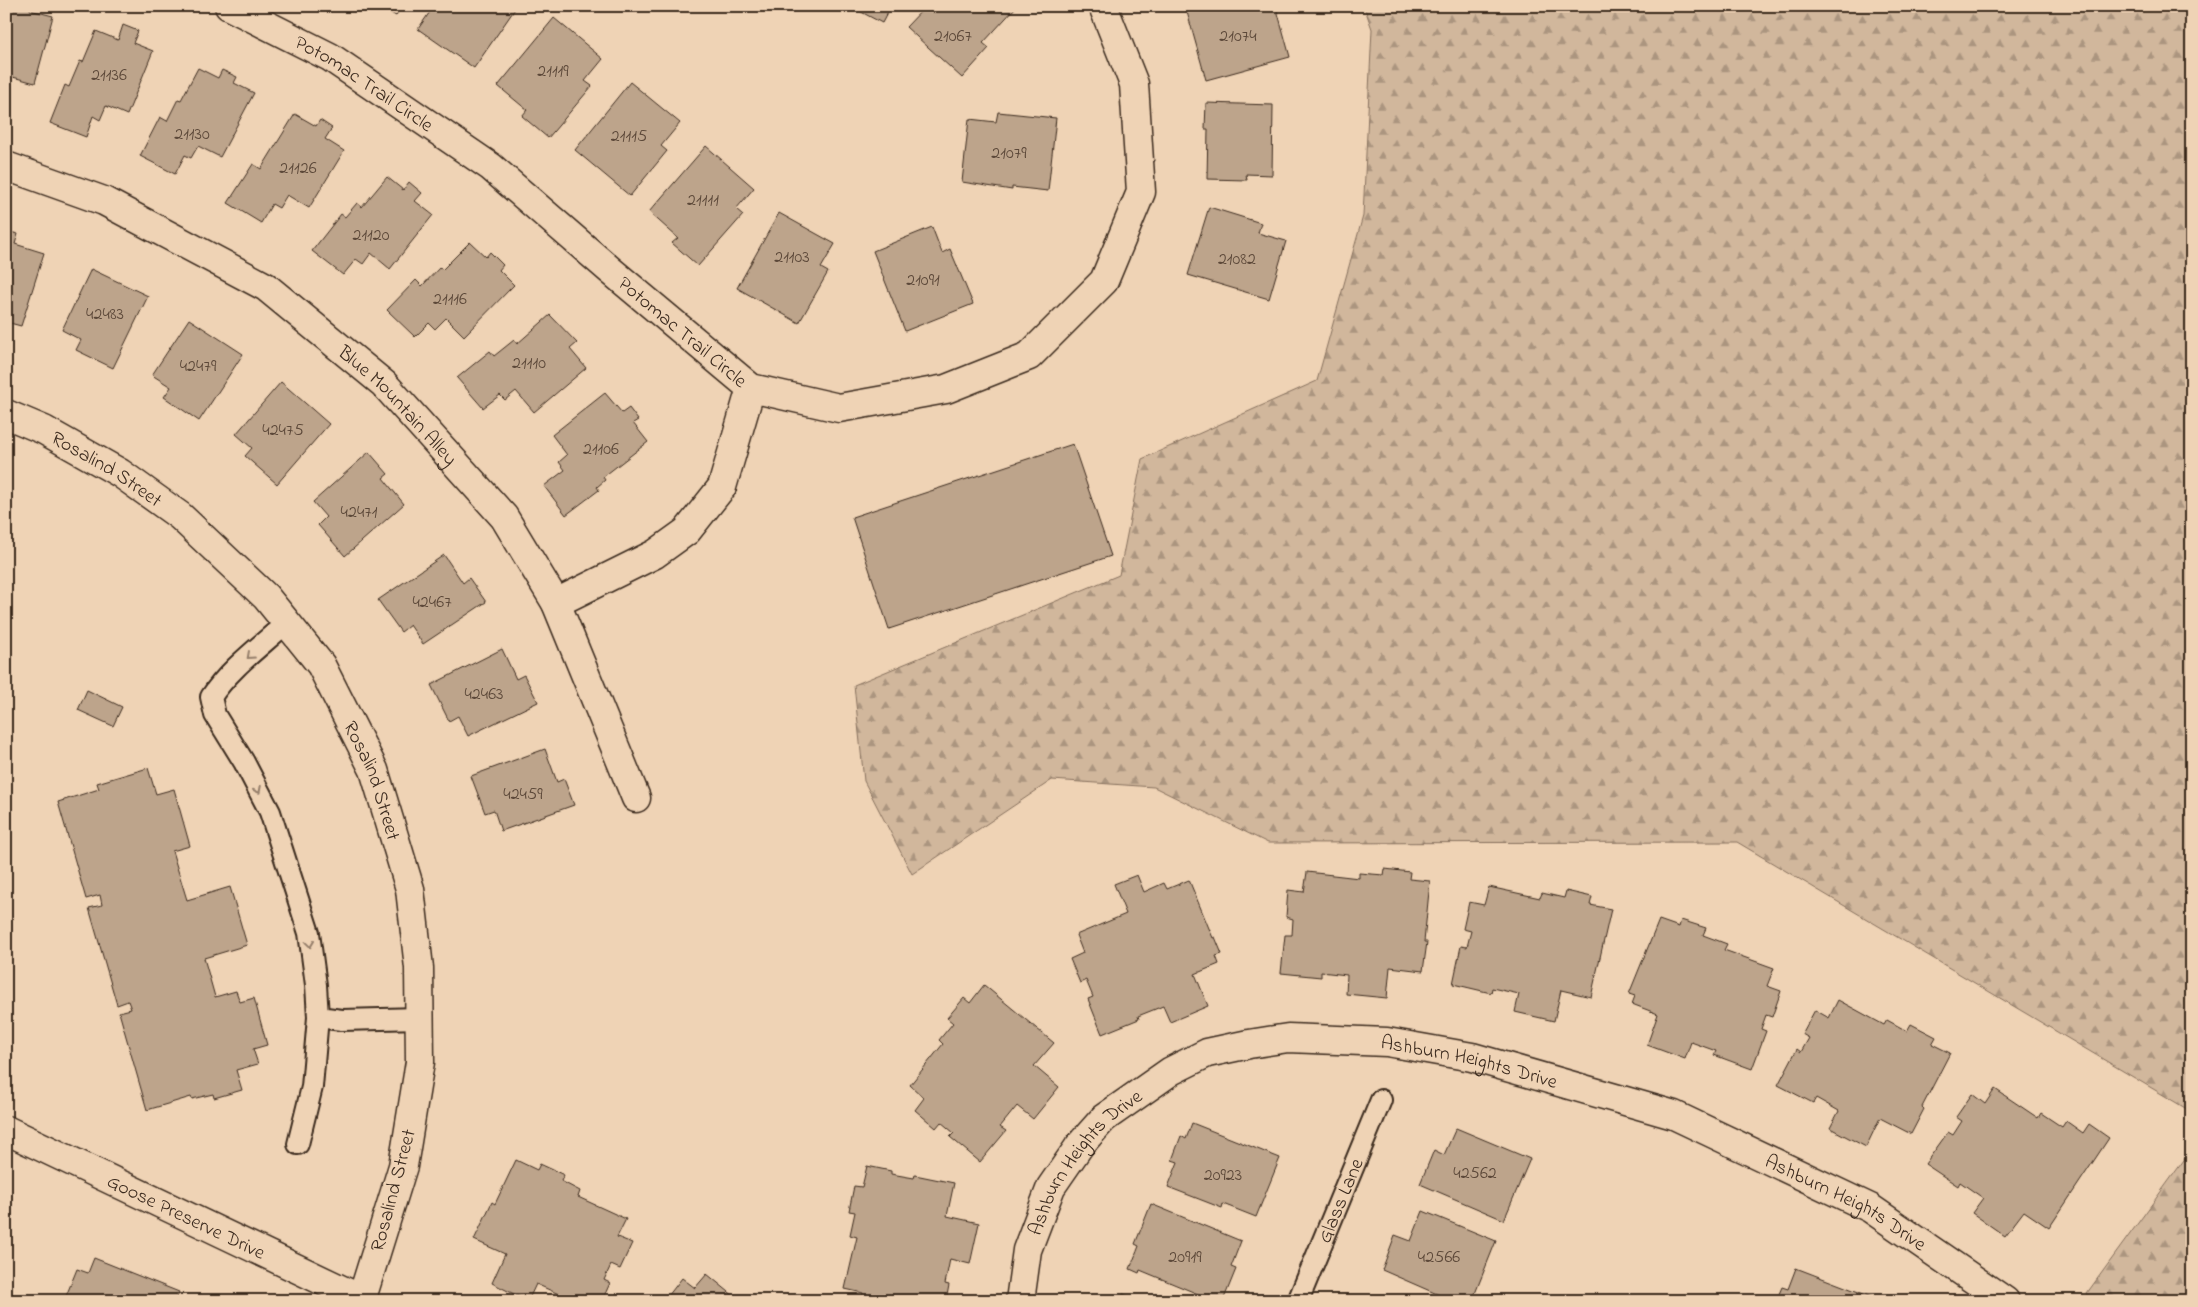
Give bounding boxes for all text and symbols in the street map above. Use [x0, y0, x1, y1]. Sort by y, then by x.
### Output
house number: 21067 [934, 24, 972, 50]
house number: 21074 [1219, 24, 1257, 50]
street label: Potomac Trail Circle [289, 29, 439, 141]
house number: 21119 [537, 59, 569, 85]
house number: 21136 [91, 63, 127, 89]
house number: 21130 [174, 122, 210, 148]
house number: 21115 [611, 124, 647, 150]
house number: 21079 [991, 141, 1027, 167]
house number: 21126 [279, 156, 317, 182]
house number: 21111 [687, 188, 719, 214]
house number: 21120 [352, 223, 390, 249]
house number: 21103 [774, 245, 810, 271]
house number: 21082 [1218, 247, 1256, 273]
house number: 21091 [906, 268, 940, 294]
street label: Potomac Trail Circle [611, 271, 753, 396]
house number: 21116 [433, 287, 467, 313]
house number: 42483 [86, 302, 124, 328]
street label: Blue Mountain Alley [330, 339, 463, 473]
house number: 21110 [512, 351, 546, 377]
house number: 42479 [180, 354, 217, 380]
house number: 42475 [262, 418, 304, 444]
street label: Rosalind Street [45, 425, 167, 516]
house number: 21106 [583, 437, 619, 463]
house number: 42471 [341, 500, 378, 526]
house number: 42467 [412, 590, 452, 616]
one-way arrow [247, 650, 256, 659]
house number: 42463 [464, 682, 504, 708]
street label: Rosalind Street [335, 717, 407, 845]
house number: 42459 [503, 782, 543, 808]
one-way arrow [252, 785, 263, 794]
one-way arrow [304, 940, 315, 948]
street label: Ashburn Heights Drive [1378, 1029, 1560, 1098]
street label: Ashburn Heights Drive [1022, 1083, 1149, 1240]
street label: Rosalind Street [364, 1126, 425, 1255]
street label: Ashburn Heights Drive [1759, 1148, 1931, 1260]
street label: Glass Lane [1311, 1154, 1372, 1248]
house number: 42562 [1453, 1161, 1497, 1187]
house number: 20923 [1204, 1163, 1242, 1189]
street label: Goose Preserve Drive [101, 1168, 270, 1268]
house number: 20919 [1168, 1245, 1202, 1271]
house number: 42566 [1418, 1245, 1460, 1271]

